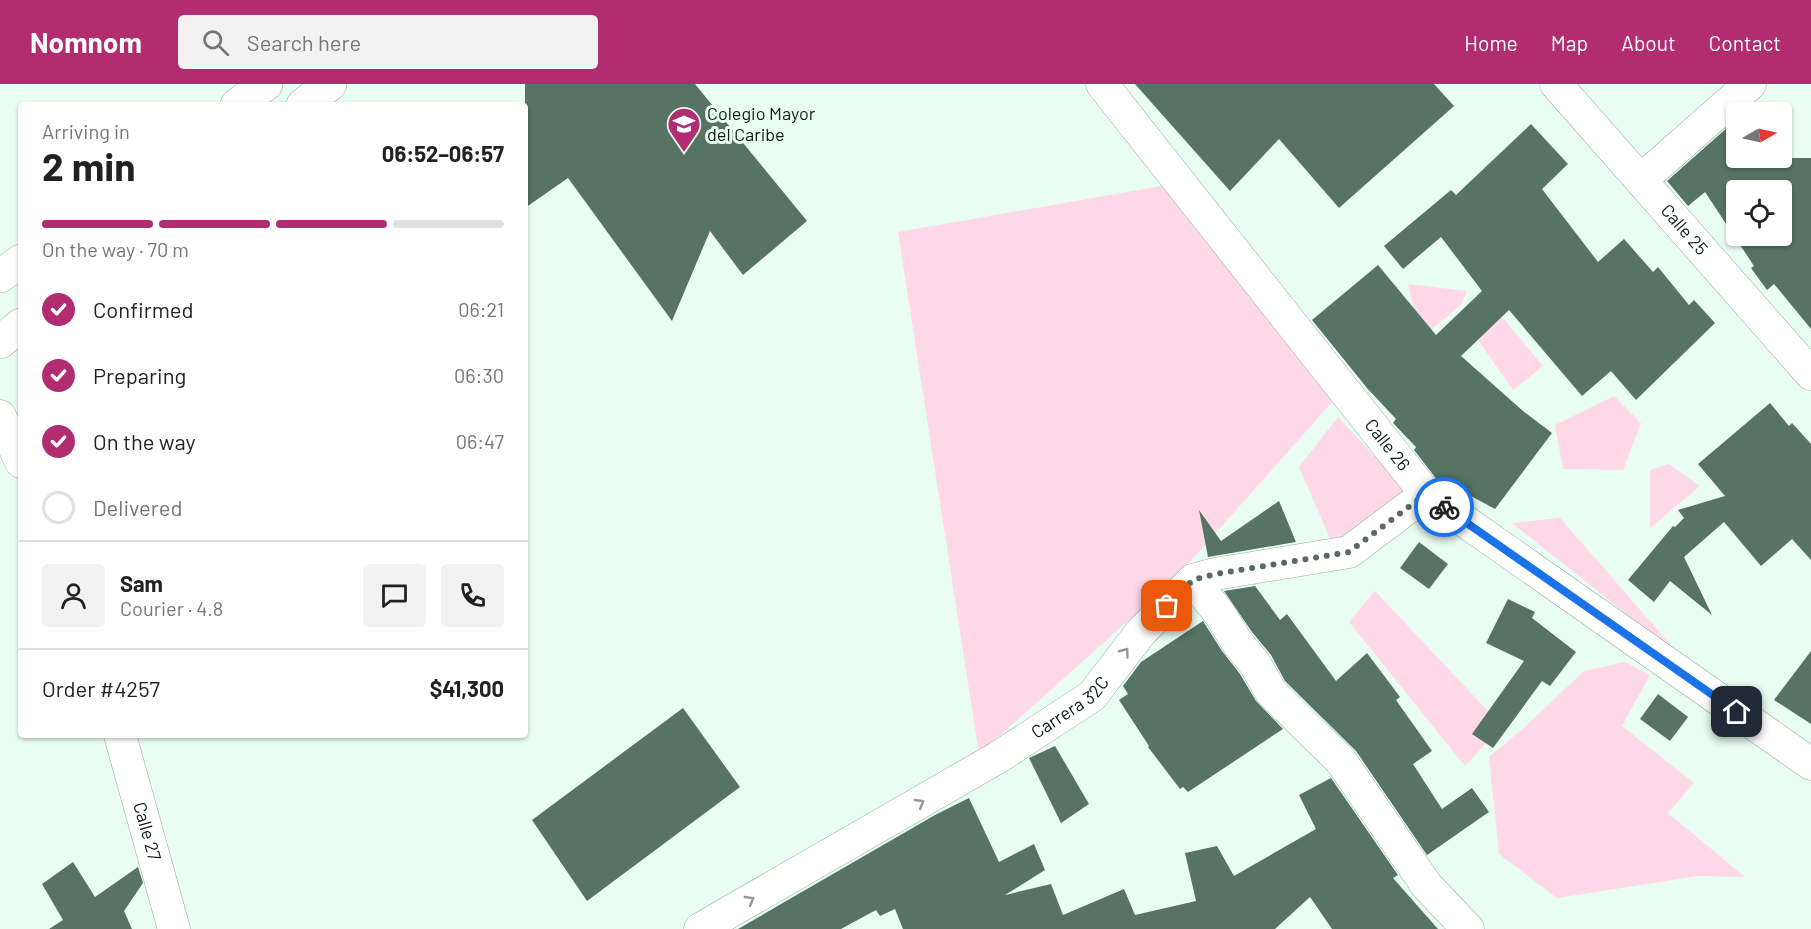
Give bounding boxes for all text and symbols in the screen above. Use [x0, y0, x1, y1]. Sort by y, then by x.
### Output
search box [178, 15, 598, 69]
text: Nomnom [30, 25, 142, 59]
icon: search [199, 26, 232, 59]
text: Search here [247, 29, 361, 55]
text: Home [1464, 30, 1518, 55]
text: Map [1551, 30, 1588, 55]
text: About [1621, 30, 1676, 55]
text: Contact [1709, 30, 1781, 55]
place label: Colegio Mayor del Caribe [707, 102, 816, 145]
north arrow [1726, 102, 1792, 168]
map controls [1726, 102, 1792, 246]
school or university icon: Colegio Mayor del Caribe [666, 106, 702, 153]
text: Arriving in [42, 119, 130, 143]
text: 06:52–06:57 [382, 140, 504, 166]
text: 2 min [42, 142, 135, 189]
button: locate [1726, 180, 1792, 246]
street label: Calle 25 [1657, 199, 1713, 259]
text: On the way · 70 m [42, 237, 189, 261]
icon: check [42, 293, 75, 326]
text: Confirmed [93, 296, 193, 322]
text: 06:21 [458, 297, 504, 321]
icon: check [42, 359, 75, 392]
text: Preparing [93, 362, 186, 388]
text: 06:30 [454, 363, 504, 387]
street label: Calle 26 [1361, 414, 1415, 475]
icon: check [42, 425, 75, 458]
text: On the way [93, 428, 196, 454]
text: 06:47 [456, 429, 504, 453]
courier [1414, 477, 1474, 537]
icon: bike [1428, 491, 1461, 524]
text: Delivered [93, 494, 182, 520]
button: person [42, 564, 105, 627]
button: chat [363, 564, 426, 627]
button: phone [441, 564, 504, 627]
text: Sam [120, 570, 163, 596]
pin [1141, 580, 1192, 631]
icon: bag [1150, 589, 1183, 622]
text: Courier · 4.8 [120, 596, 223, 620]
one-way arrow [1118, 648, 1129, 659]
street label: Carrera 32C [1027, 671, 1113, 743]
text: Order #4257 [42, 675, 160, 701]
text: $41,300 [430, 675, 504, 701]
pin [1711, 686, 1762, 737]
icon: home [1720, 695, 1753, 728]
street label: Calle 27 [129, 799, 167, 863]
one-way arrow [913, 799, 924, 810]
one-way arrow [744, 896, 755, 907]

